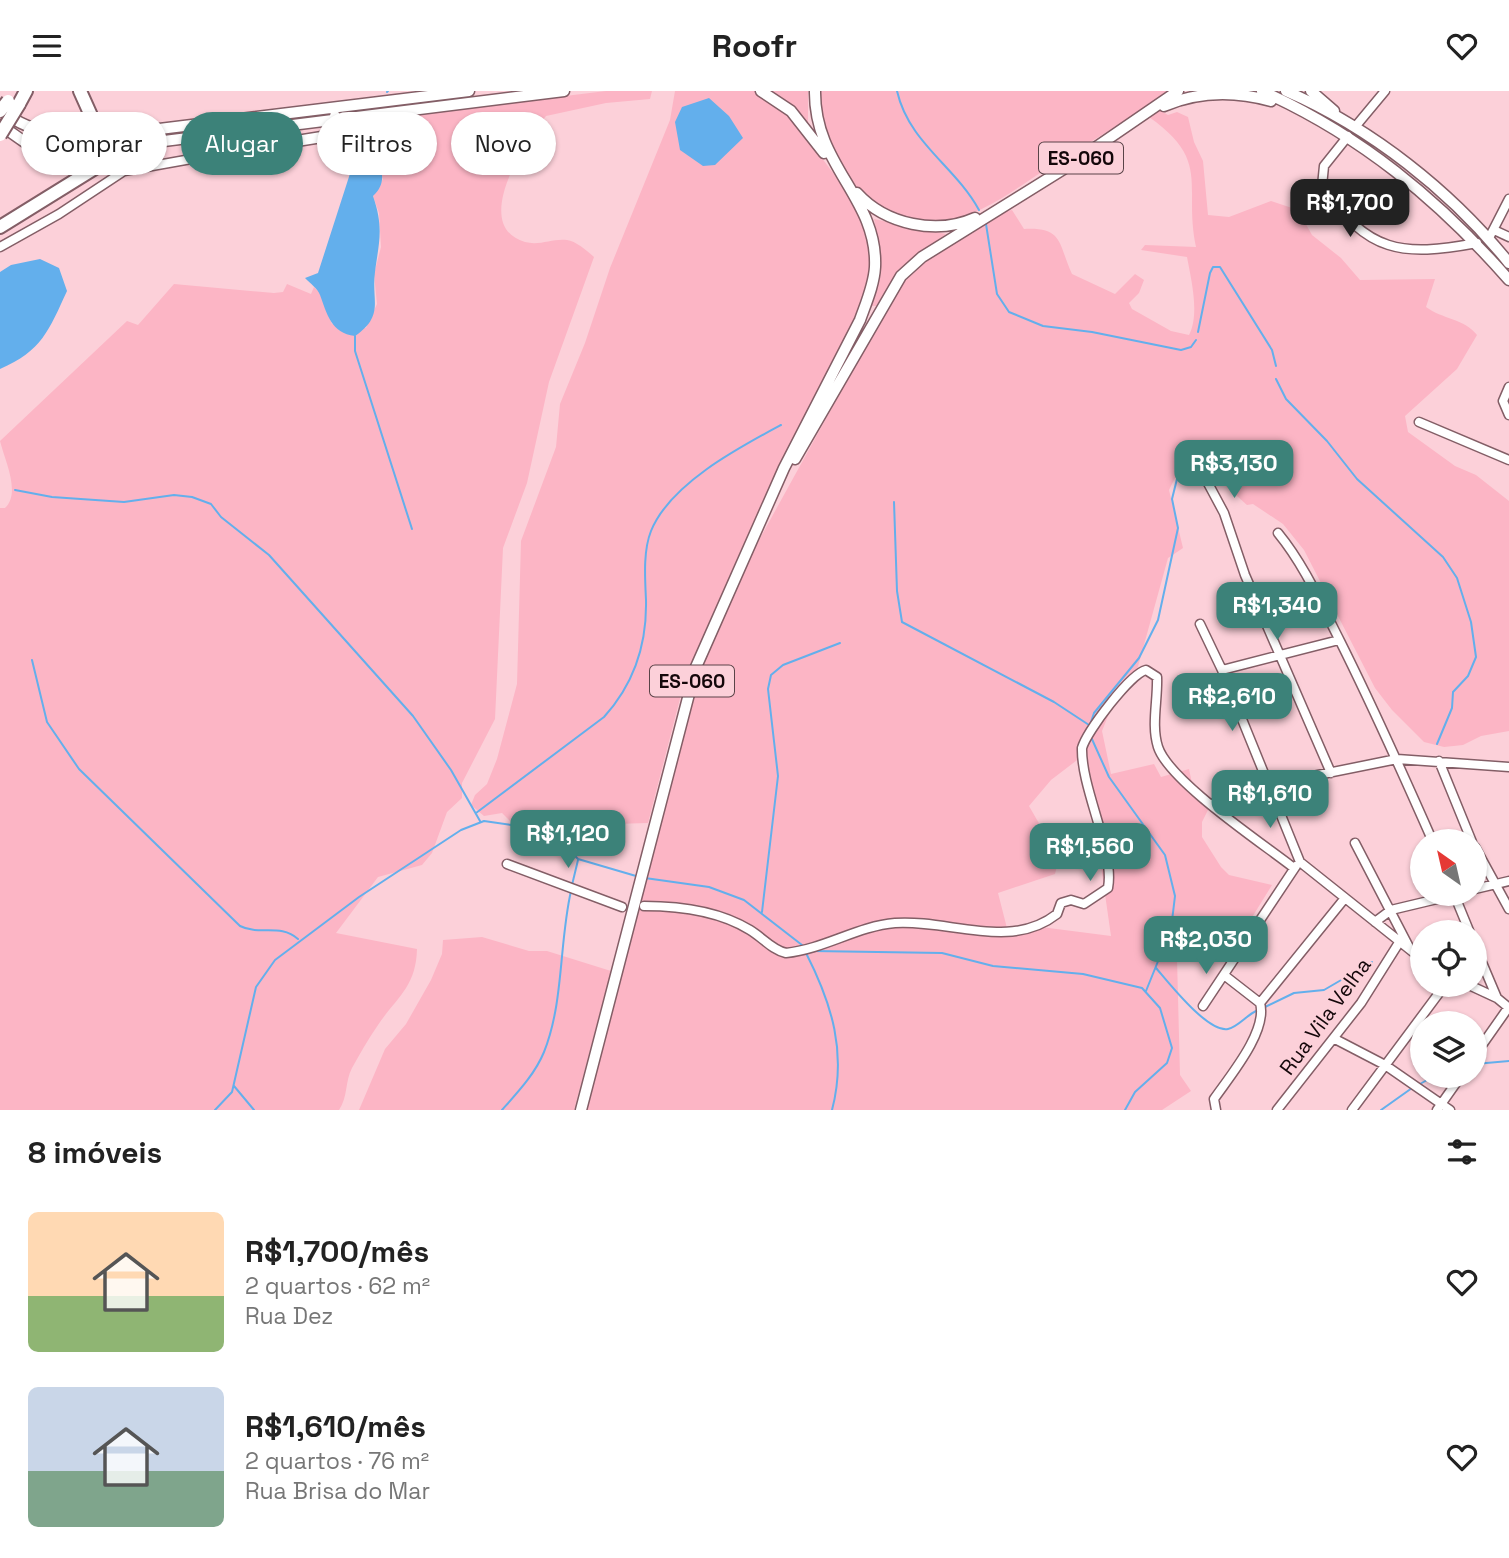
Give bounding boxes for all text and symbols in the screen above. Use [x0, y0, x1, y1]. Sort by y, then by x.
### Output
text: Roofr [712, 26, 797, 66]
icon: menu [28, 27, 66, 65]
icon: heart [1443, 27, 1481, 65]
chip: Comprar [21, 112, 167, 175]
chip: Alugar [181, 112, 303, 175]
chip: Filtros [317, 112, 437, 175]
chip: Novo [451, 112, 556, 175]
road number: ES-060 [1039, 143, 1123, 173]
pin: R$1,700 [1285, 179, 1415, 239]
text: R$1,700 [1306, 187, 1394, 217]
pin: R$3,130 [1169, 441, 1299, 500]
text: R$3,130 [1190, 448, 1278, 478]
pin: R$1,340 [1212, 582, 1342, 642]
text: R$1,340 [1232, 590, 1322, 620]
road number: ES-060 [650, 666, 734, 697]
pin: R$2,610 [1167, 673, 1297, 733]
text: R$2,610 [1188, 681, 1276, 711]
pin: R$1,610 [1205, 771, 1335, 830]
text: R$1,610 [1228, 778, 1312, 808]
pin: R$1,120 [503, 811, 633, 870]
text: R$1,120 [526, 818, 610, 848]
pin: R$1,560 [1025, 823, 1155, 883]
north arrow [1410, 829, 1488, 907]
map controls [1410, 829, 1487, 1088]
text: R$1,560 [1046, 831, 1134, 861]
pin: R$2,030 [1141, 917, 1271, 976]
button: locate [1410, 920, 1487, 997]
text: R$2,030 [1160, 924, 1252, 954]
street label: Rua Vila Velha [1273, 952, 1377, 1080]
button: layers [1410, 1011, 1487, 1088]
text: 8 imóveis [28, 1133, 162, 1172]
icon: filters [1443, 1133, 1481, 1171]
text: R$1,700/mês [245, 1232, 429, 1271]
icon: home [84, 1240, 168, 1324]
icon: heart [1443, 1263, 1481, 1301]
text: 2 quartos · 62 m² [245, 1271, 430, 1301]
text: Rua Dez [245, 1301, 333, 1331]
text: R$1,610/mês [245, 1407, 426, 1446]
icon: home [84, 1415, 168, 1499]
icon: heart [1443, 1438, 1481, 1476]
text: 2 quartos · 76 m² [245, 1446, 429, 1476]
text: Rua Brisa do Mar [245, 1476, 430, 1506]

